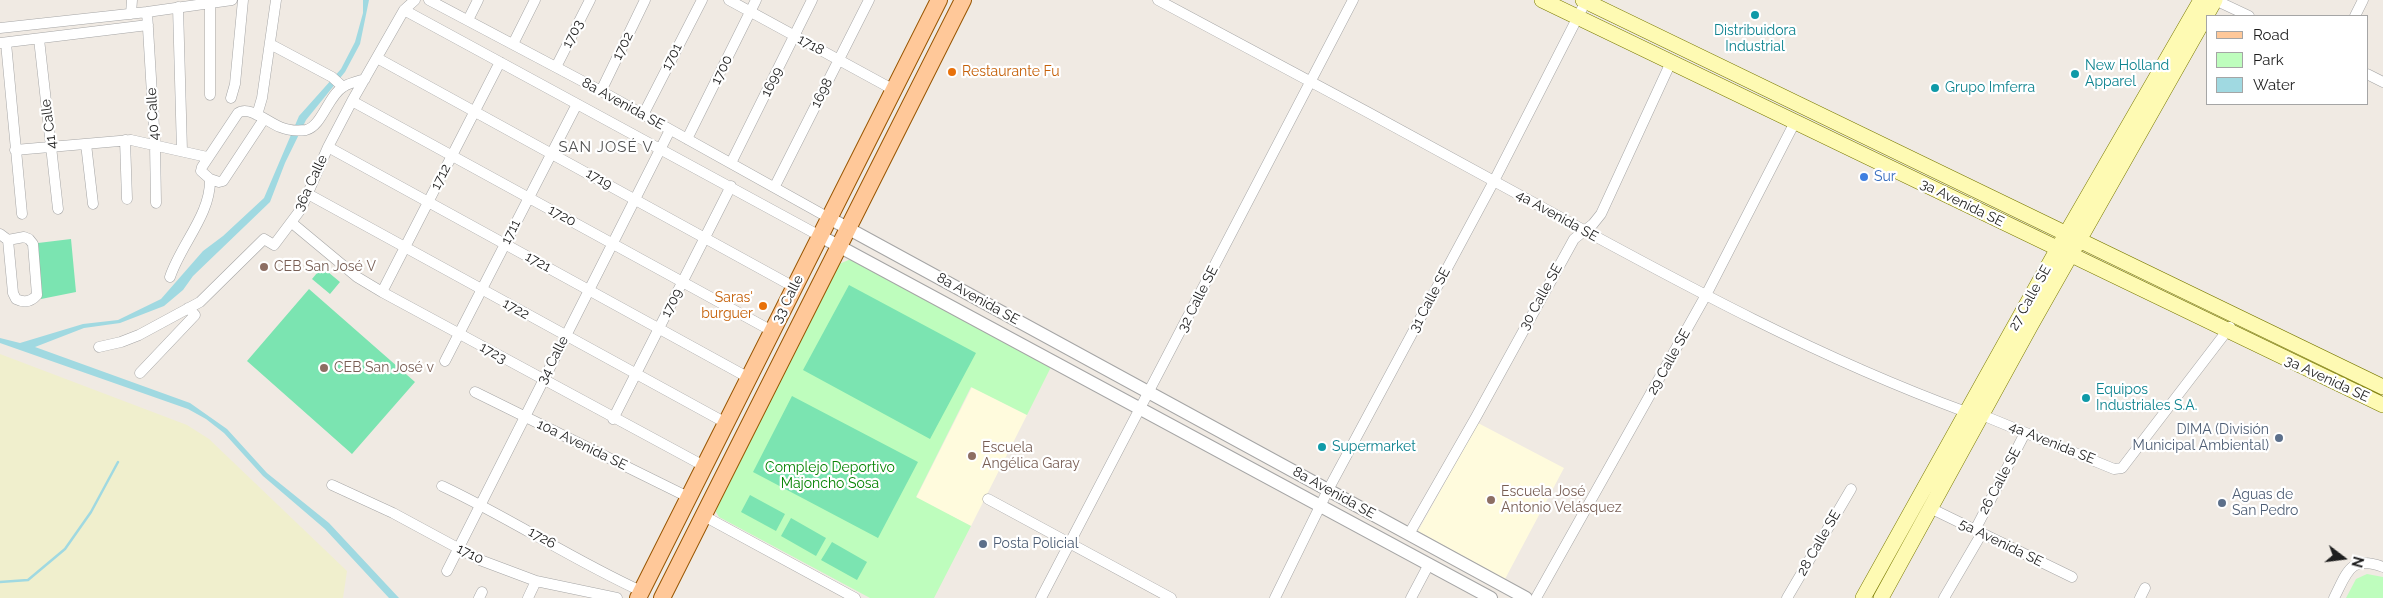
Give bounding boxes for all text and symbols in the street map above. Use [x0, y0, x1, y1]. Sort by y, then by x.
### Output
marker: Distribuidora Industrial [1749, 9, 1761, 21]
legend [2206, 15, 2368, 105]
street label: 1703 [559, 17, 587, 51]
place label: Distribuidora Industrial [1714, 23, 1796, 56]
text: Road [2253, 26, 2289, 44]
street label: 1702 [609, 29, 637, 63]
street label: 1718 [795, 31, 827, 59]
street label: 1701 [658, 41, 686, 73]
text: Park [2253, 51, 2284, 69]
street label: 1700 [708, 53, 736, 87]
place label: New Holland Apparel [2085, 58, 2169, 90]
street label: 1699 [758, 64, 786, 100]
place label: Restaurante Fu [962, 64, 1060, 80]
marker: Restaurante Fu [946, 66, 958, 78]
marker: New Holland Apparel [2069, 68, 2081, 80]
street label: 8a Avenida SE [579, 74, 667, 134]
street label: 1698 [807, 75, 837, 111]
text: Water [2253, 76, 2295, 94]
place label: Grupo Imferra [1945, 80, 2035, 96]
marker: Grupo Imferra [1929, 82, 1941, 94]
street label: 40 Calle [143, 87, 163, 141]
street label: 41 Calle [38, 98, 60, 150]
district label: SAN JOSÉ V [557, 138, 655, 156]
street label: 36a Calle [291, 152, 331, 214]
street label: 1712 [427, 161, 455, 193]
street label: 1719 [583, 165, 615, 193]
place label: Sur [1874, 169, 1896, 185]
marker: Sur [1858, 171, 1870, 183]
street label: 3a Avenida SE [1917, 175, 2007, 231]
street label: 4a Avenida SE [1513, 186, 1601, 246]
street label: 1720 [545, 202, 579, 230]
street label: 1711 [498, 217, 524, 247]
street label: 1721 [522, 248, 554, 276]
place label: CEB San José V [274, 259, 376, 275]
marker: CEB San José V [258, 261, 270, 273]
street label: 30 Calle SE [1516, 261, 1566, 333]
street label: 27 Calle SE [2005, 262, 2055, 334]
street label: 32 Calle SE [1174, 263, 1222, 335]
street label: 31 Calle SE [1406, 265, 1454, 335]
street label: 8a Avenida SE [934, 269, 1022, 329]
street label: 33 Calle [769, 272, 807, 326]
street label: 1709 [658, 286, 686, 320]
place label: Saras' burguer [701, 290, 753, 322]
street label: 1722 [500, 295, 532, 323]
marker: Saras' burguer [757, 300, 769, 312]
street label: 29 Calle SE [1644, 326, 1694, 398]
street label: 34 Calle [534, 333, 572, 387]
street label: 1723 [477, 339, 509, 367]
street label: 3a Avenida SE [2282, 352, 2372, 406]
place label: CEB San José v [334, 360, 434, 376]
marker: CEB San José v [318, 362, 330, 374]
place label: Equipos Industriales S.A. [2096, 382, 2197, 414]
marker: Equipos Industriales S.A. [2080, 392, 2092, 404]
street label: 10a Avenida SE [534, 416, 630, 474]
street label: 4a Avenida SE [2006, 418, 2098, 468]
place label: DIMA (División Municipal Ambiental) [2133, 422, 2269, 454]
marker: DIMA (División Municipal Ambiental) [2273, 432, 2285, 444]
place label: Supermarket [1332, 439, 1416, 455]
place label: Escuela Angélica Garay [982, 440, 1080, 472]
marker: Supermarket [1316, 441, 1328, 453]
street label: 26 Calle SE [1975, 445, 2025, 517]
marker: Escuela Angélica Garay [966, 450, 978, 462]
park label: Complejo Deportivo Majoncho Sosa [765, 460, 895, 492]
street label: 8a Avenida SE [1290, 463, 1378, 523]
place label: Escuela José Antonio Velásquez [1501, 484, 1622, 516]
place label: Aguas de San Pedro [2232, 487, 2298, 520]
marker: Escuela José Antonio Velásquez [1485, 494, 1497, 506]
marker: Aguas de San Pedro [2216, 497, 2228, 509]
street label: 28 Calle SE [1794, 507, 1844, 579]
street label: 5a Avenida SE [1956, 515, 2046, 571]
street label: 1726 [525, 524, 559, 552]
north arrow [2318, 533, 2368, 583]
place label: Posta Policial [993, 536, 1078, 552]
marker: Posta Policial [977, 538, 989, 550]
street label: 1710 [454, 540, 486, 568]
text: N [2348, 555, 2367, 569]

